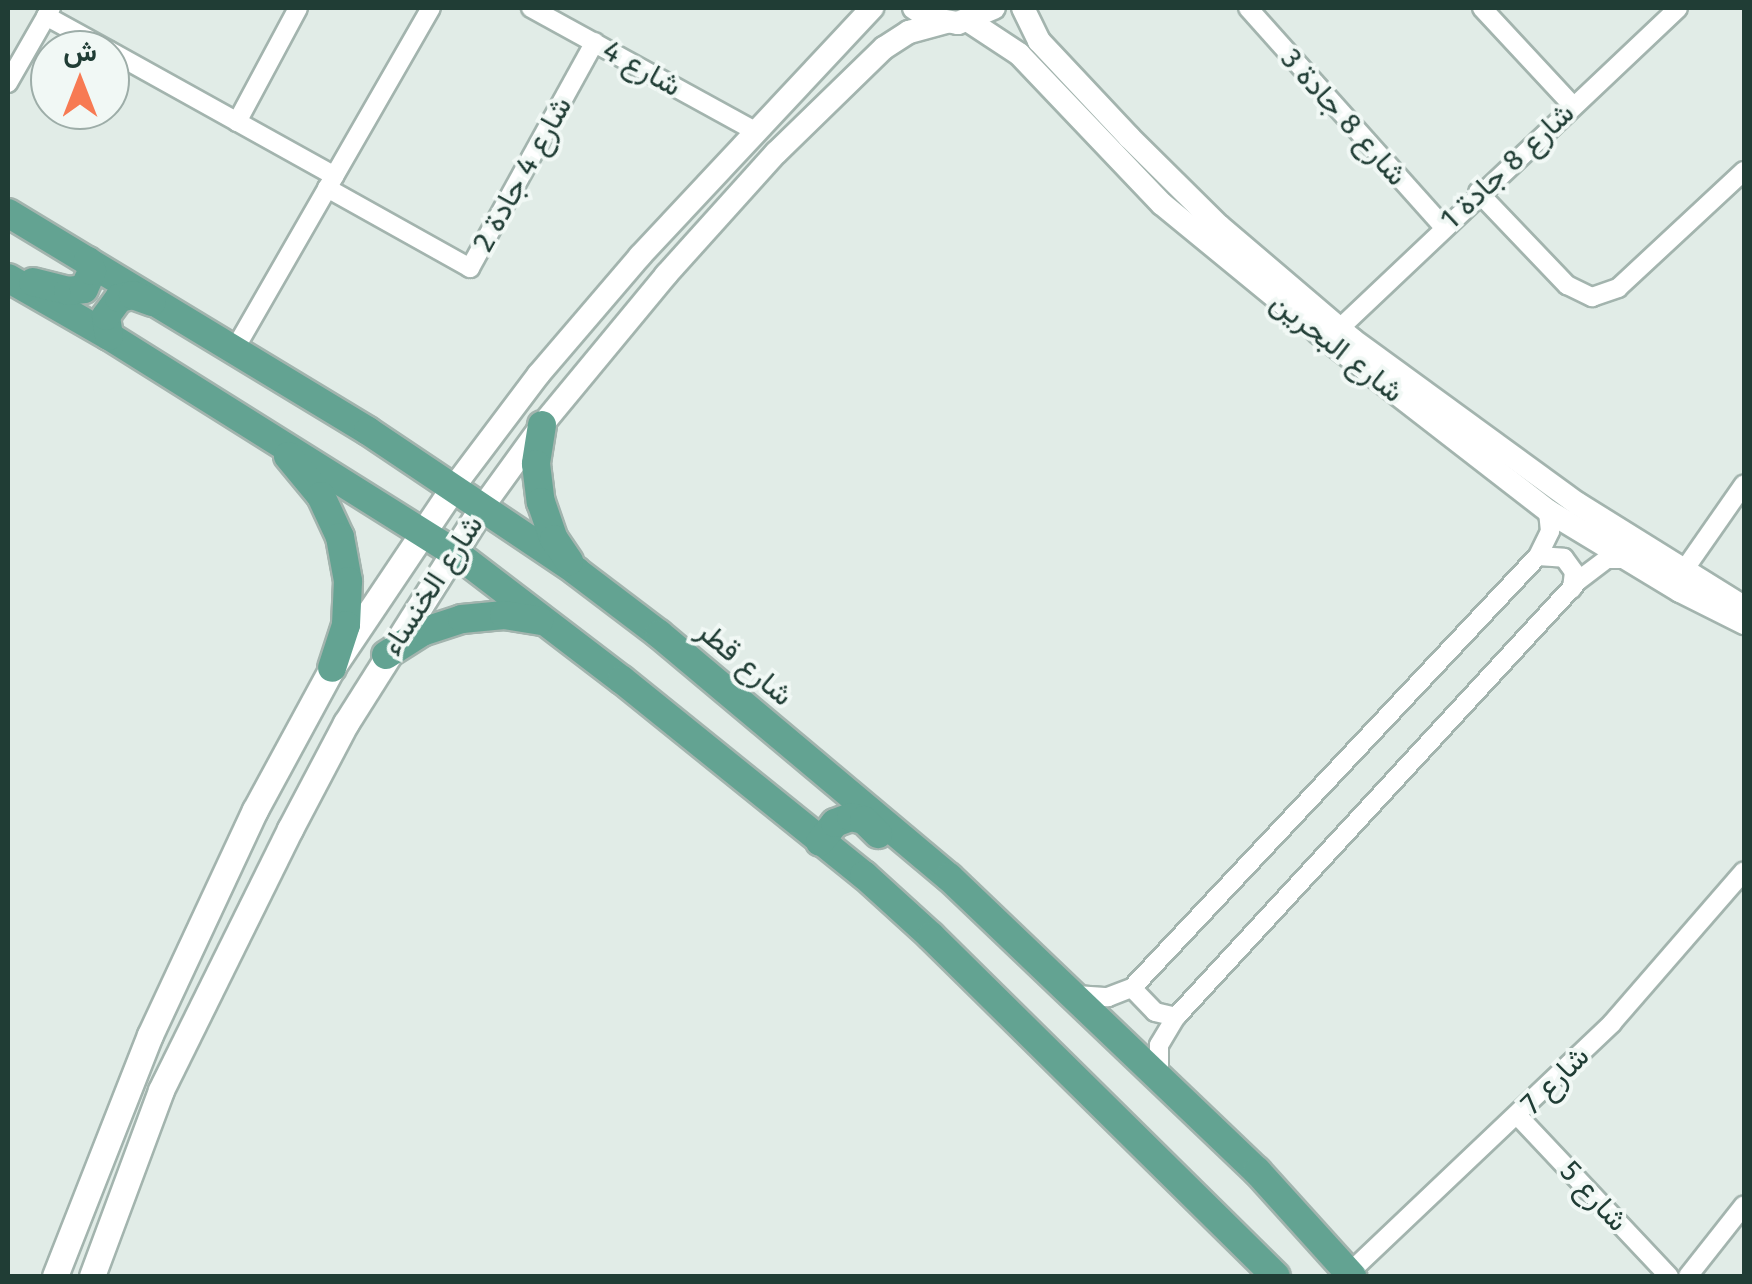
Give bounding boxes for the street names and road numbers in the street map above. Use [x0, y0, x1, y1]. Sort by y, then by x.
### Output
street label: شارع 4 [596, 32, 688, 104]
street label: شارع 8 جادة 3 [1273, 41, 1415, 193]
street label: شارع 4 جادة 2 [465, 90, 579, 258]
street label: شارع 8 جادة 1 [1433, 95, 1581, 237]
street label: شارع البحرين [1264, 284, 1410, 410]
street label: شارع الخنساء [373, 508, 491, 662]
street label: شارع قطر [690, 613, 800, 713]
street label: شارع 7 [1513, 1038, 1597, 1122]
street label: شارع 5 [1552, 1153, 1636, 1239]

